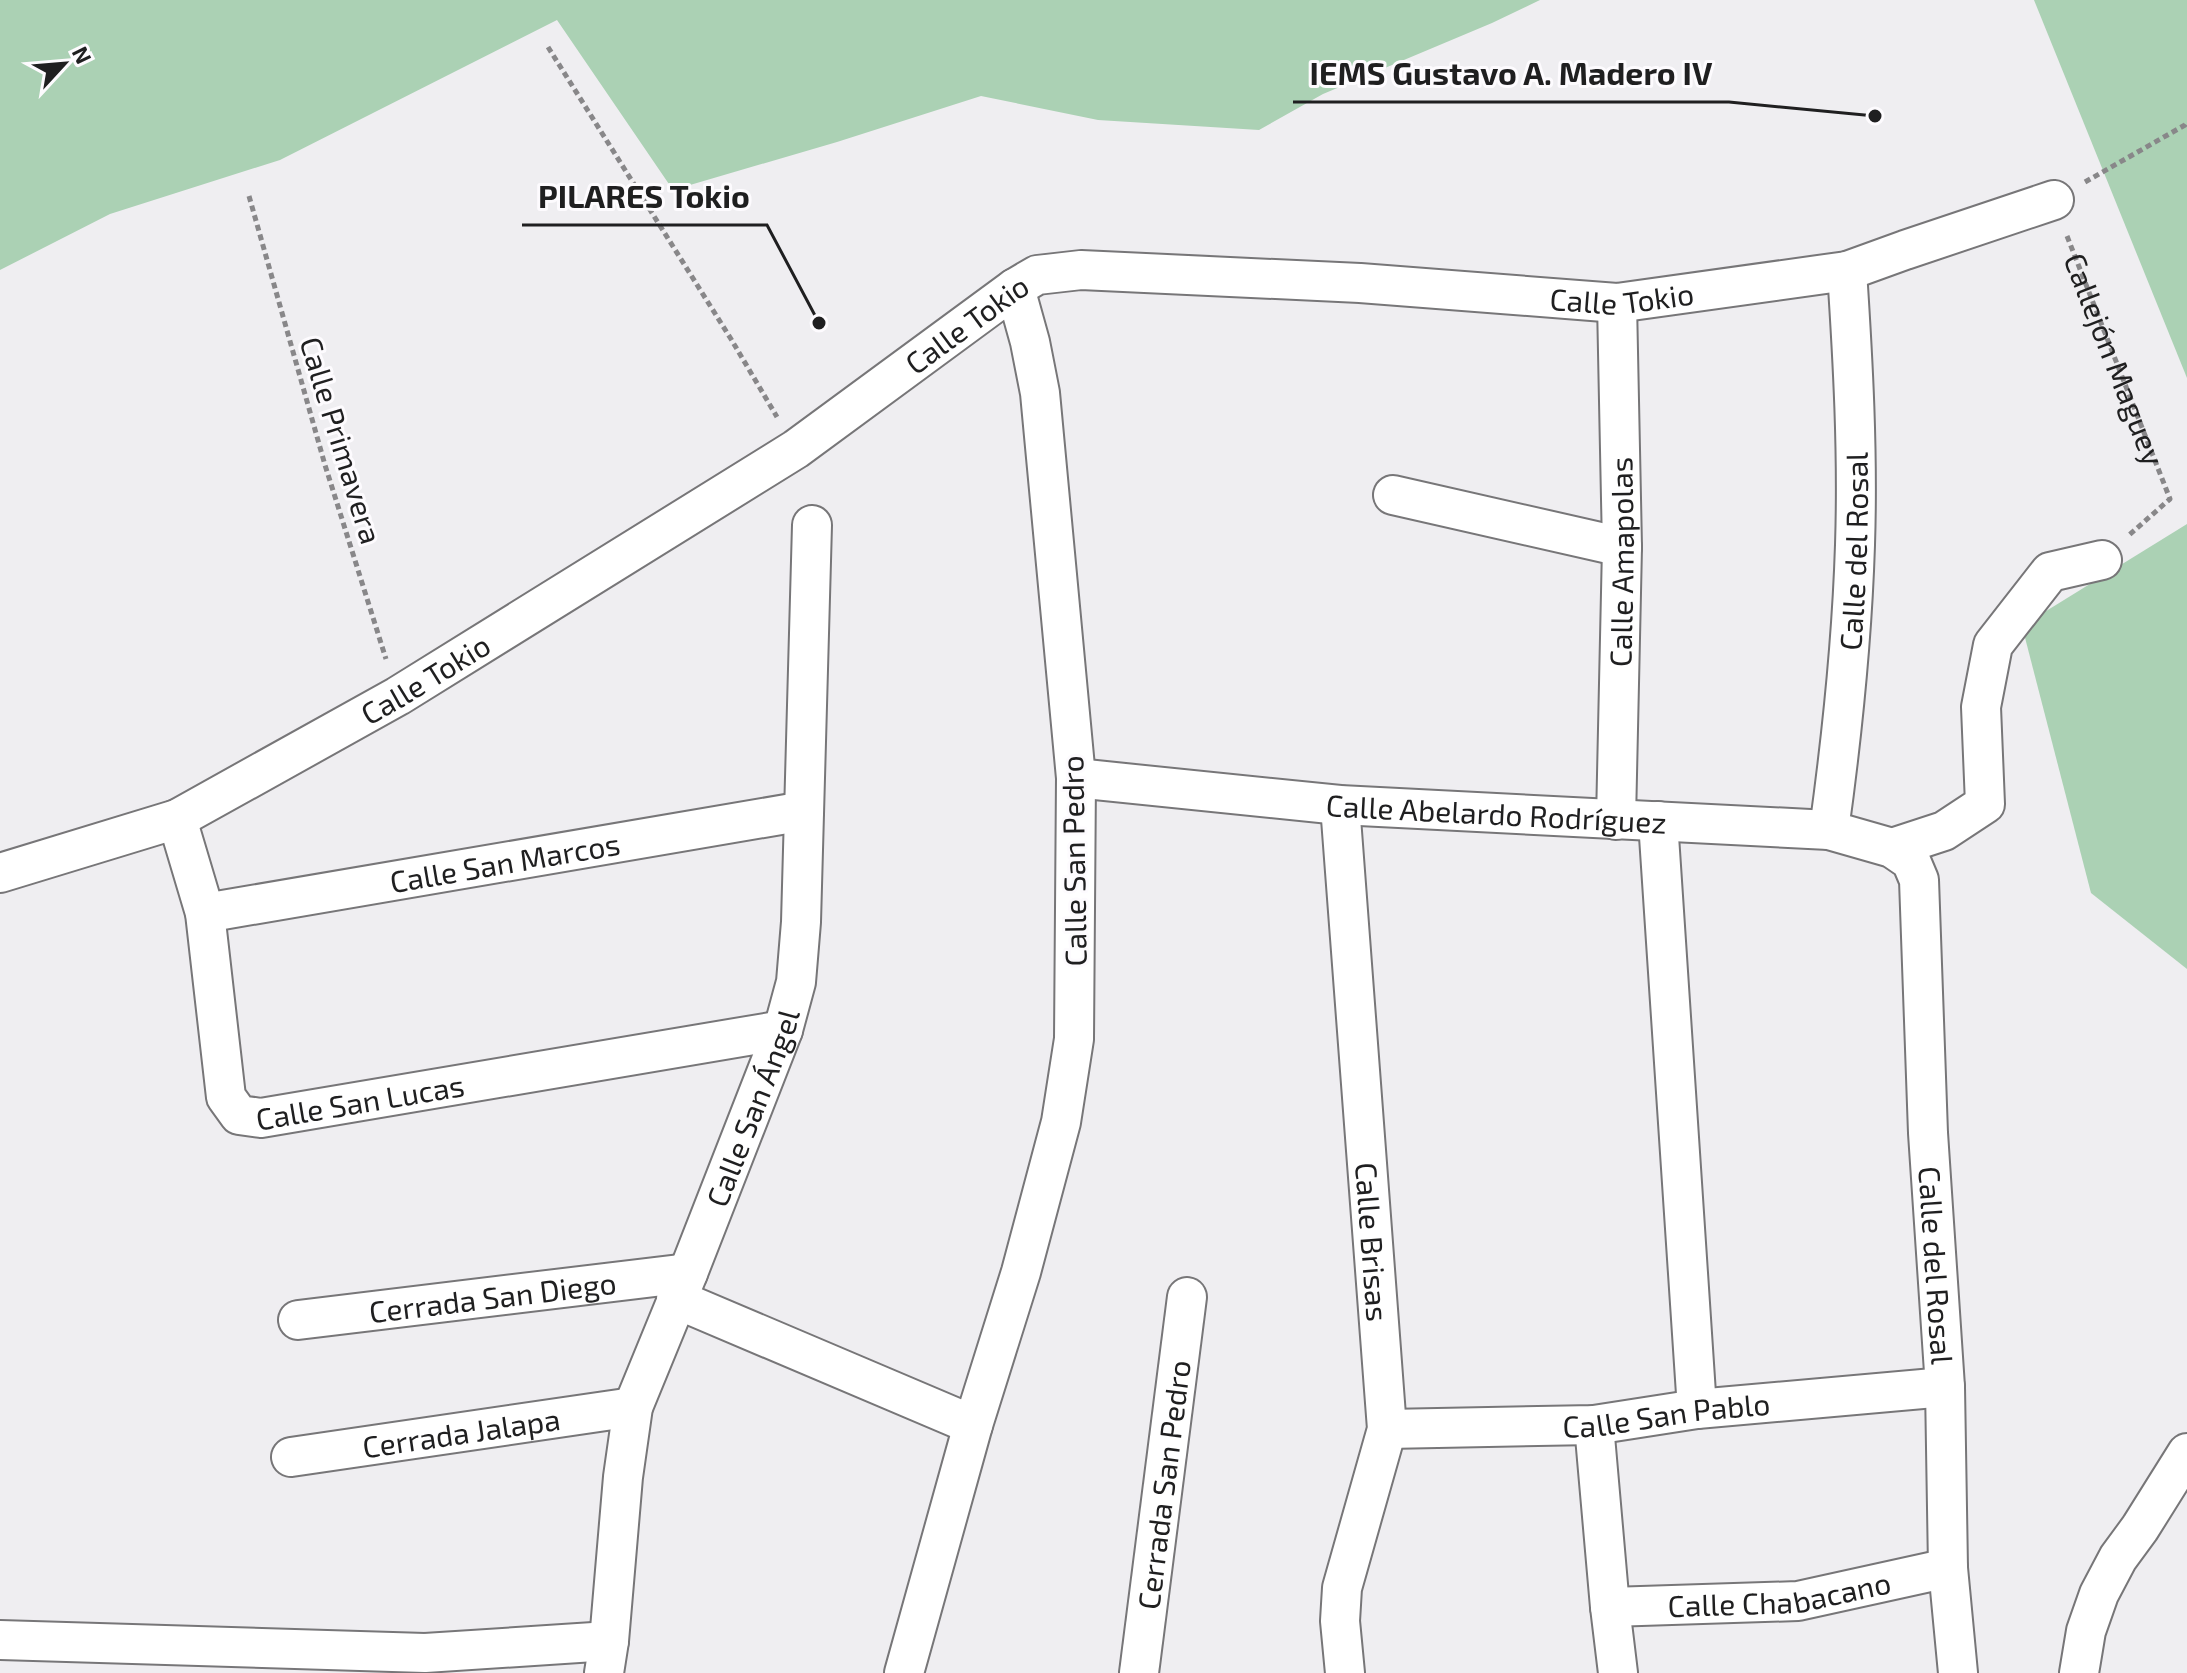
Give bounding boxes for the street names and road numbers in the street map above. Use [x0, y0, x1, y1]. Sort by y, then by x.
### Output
street label: Callejón Maguey [2057, 248, 2173, 470]
street label: Calle Tokio [898, 266, 1035, 381]
street label: Calle Tokio [1548, 275, 1696, 321]
street label: Calle Primavera [293, 332, 391, 548]
street label: Calle del Rosal [1831, 452, 1874, 652]
street label: Calle Amapolas [1601, 457, 1640, 667]
street label: Calle Tokio [354, 626, 496, 731]
street label: Calle San Pedro [1053, 755, 1093, 967]
street label: Calle Abelardo Rodríguez [1324, 786, 1668, 840]
street label: Calle San Marcos [387, 825, 623, 899]
street label: Calle San Ángel [698, 1005, 806, 1212]
street label: Calle San Lucas [253, 1066, 467, 1137]
street label: Calle Brisas [1349, 1161, 1397, 1323]
street label: Calle del Rosal [1912, 1165, 1961, 1366]
street label: Cerrada San Diego [367, 1264, 618, 1329]
street label: Cerrada San Pedro [1129, 1358, 1197, 1611]
street label: Calle San Pablo [1562, 1385, 1771, 1444]
street label: Cerrada Jalapa [360, 1400, 563, 1464]
street label: Calle Chabacano [1667, 1563, 1894, 1623]

